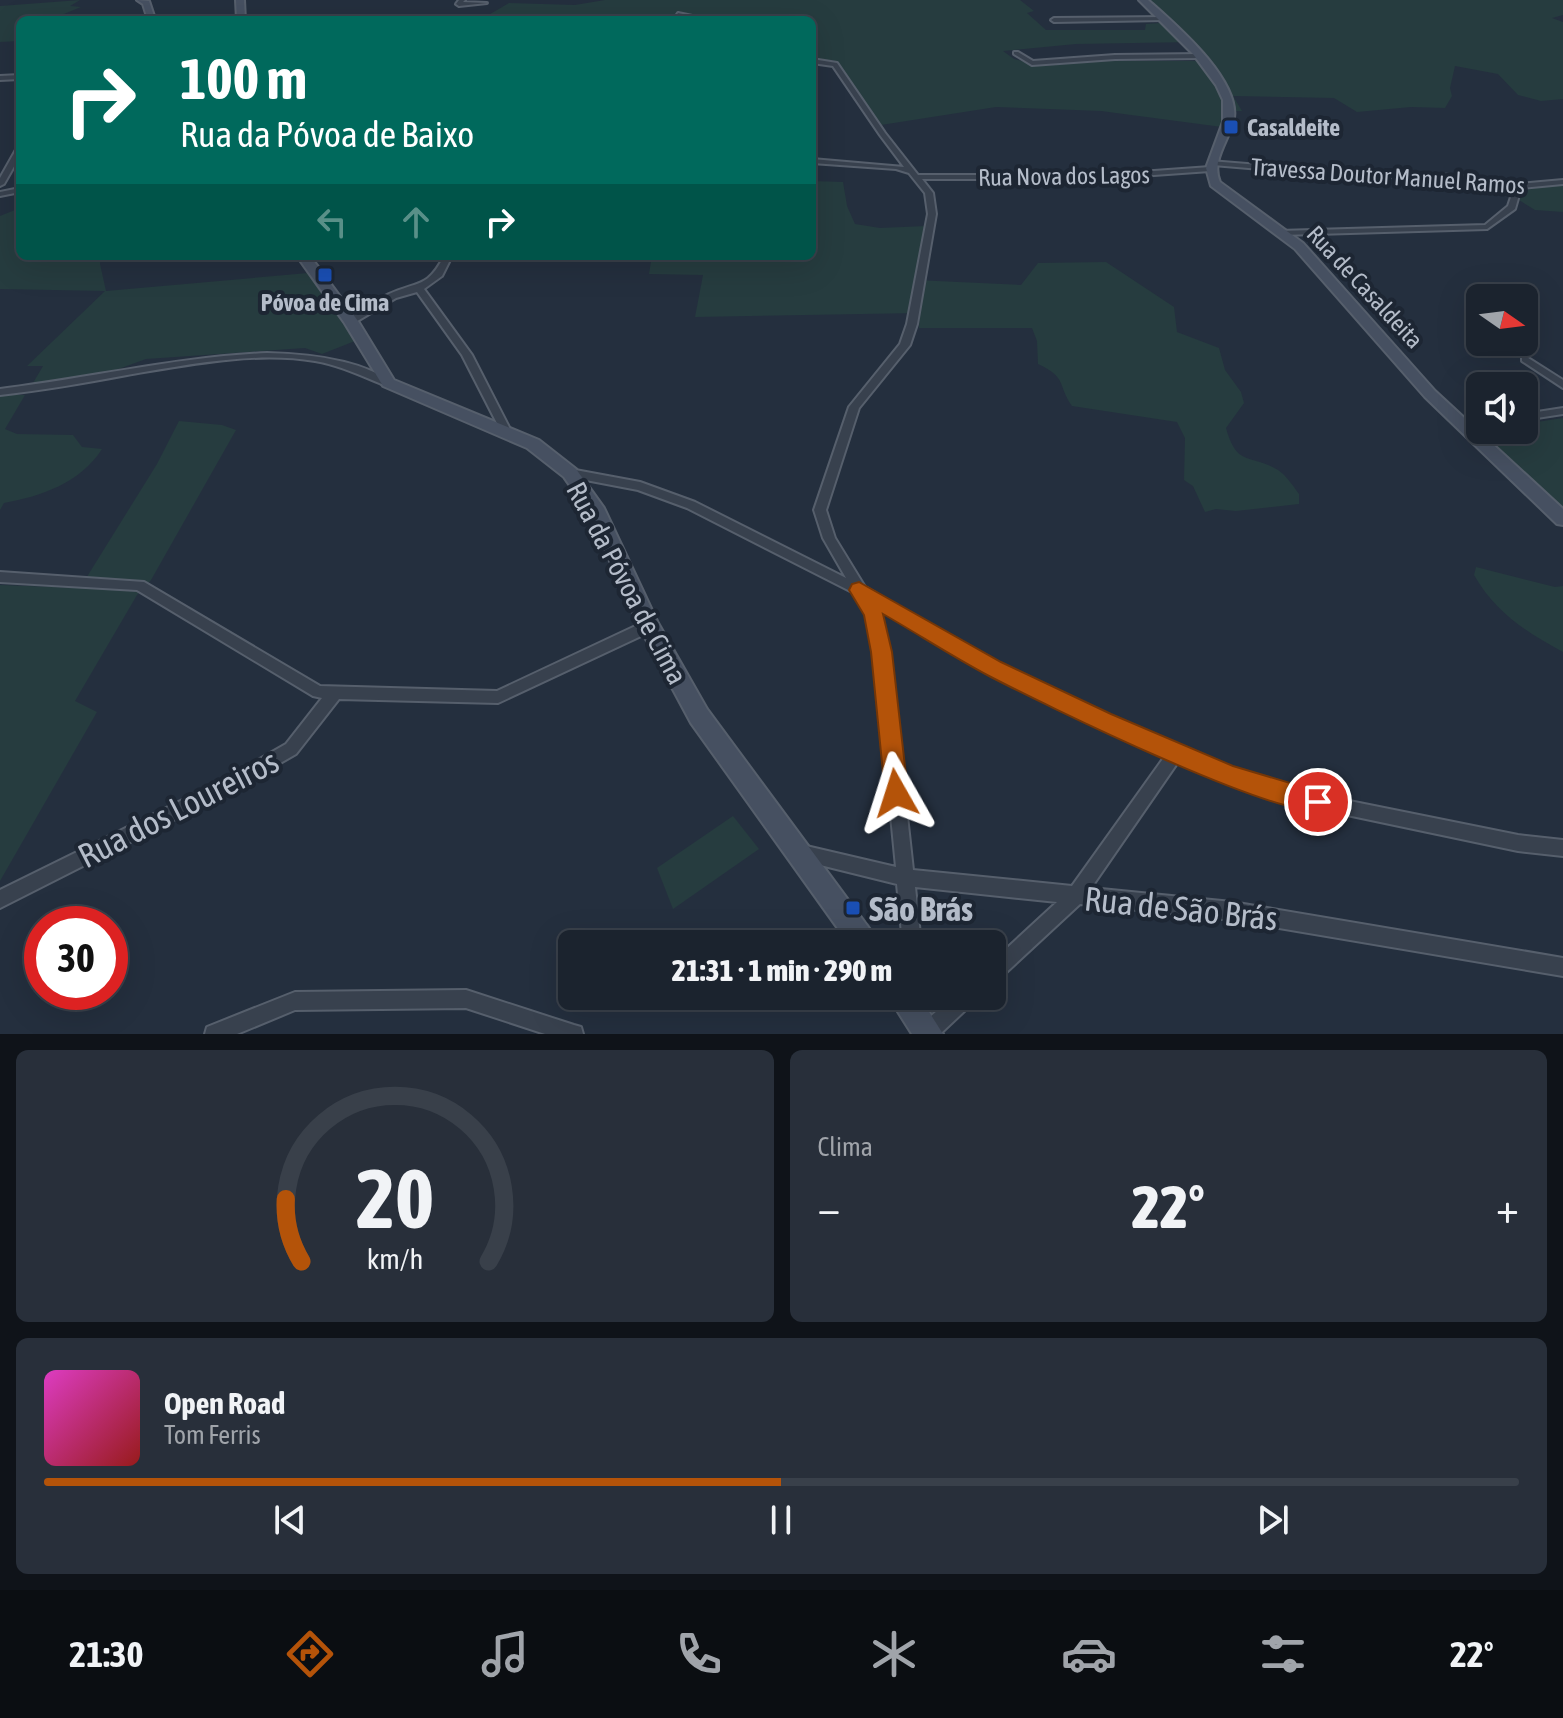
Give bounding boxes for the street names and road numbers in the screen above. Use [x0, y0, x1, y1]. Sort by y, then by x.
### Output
street label: Travessa Doutor Manuel Ramos [1250, 153, 1526, 199]
street label: Rua Nova dos Lagos [978, 161, 1150, 191]
street label: Rua de Casaldeita [1302, 220, 1428, 354]
street label: Rua da Póvoa de Cima [560, 477, 694, 689]
street label: Rua dos Loureiros [71, 741, 285, 875]
street label: Rua de São Brás [1082, 878, 1280, 938]

